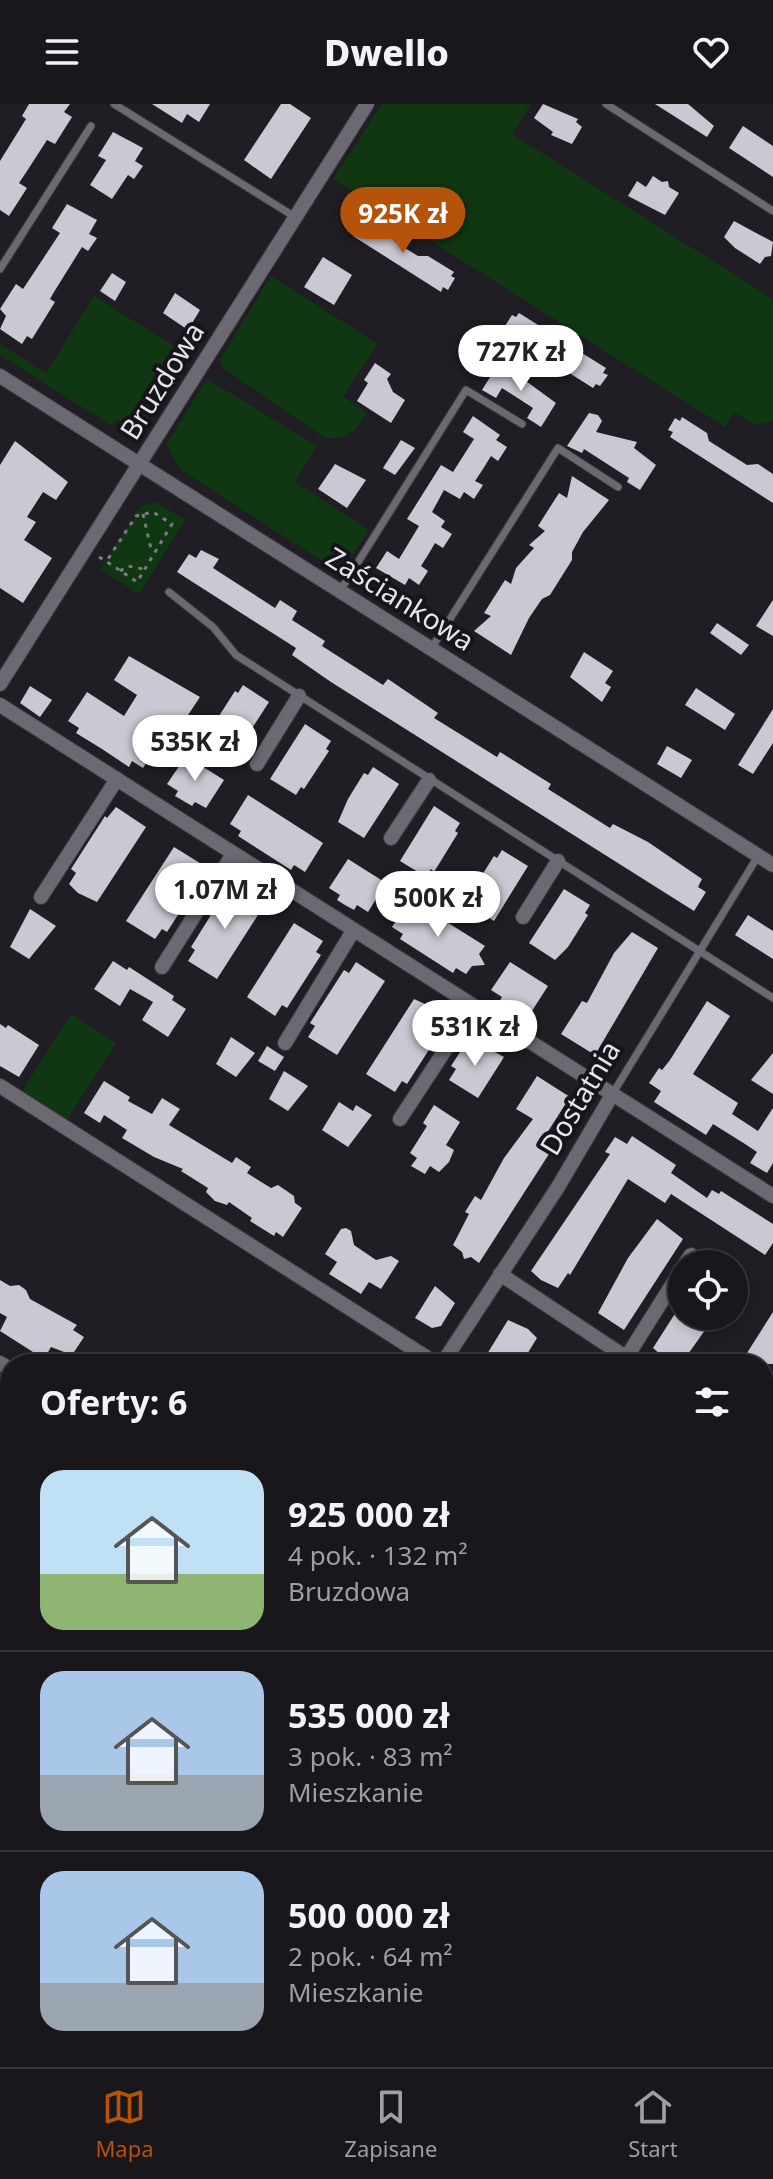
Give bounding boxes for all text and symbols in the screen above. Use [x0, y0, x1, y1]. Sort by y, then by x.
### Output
text: Dwello [324, 28, 449, 77]
icon: menu [40, 30, 84, 74]
icon: heart [689, 30, 733, 74]
pin: 925K zł [329, 187, 477, 255]
text: 925K zł [358, 195, 448, 231]
street label: Bruzdowa [110, 315, 212, 446]
pin: 727K zł [447, 325, 595, 393]
text: 727K zł [476, 333, 566, 369]
street label: Zaściankowa [319, 538, 482, 659]
pin: 535K zł [121, 715, 269, 783]
text: 535K zł [150, 723, 240, 759]
pin: 1.07M zł [142, 863, 308, 931]
text: 1.07M zł [173, 871, 277, 907]
pin: 500K zł [364, 871, 512, 939]
text: 500K zł [393, 879, 483, 915]
pin: 531K zł [401, 1000, 549, 1068]
text: 531K zł [430, 1008, 520, 1044]
street label: Dostatnia [530, 1033, 628, 1162]
map controls [668, 1250, 748, 1330]
button: locate [668, 1250, 748, 1330]
text: Oferty: 6 [40, 1379, 188, 1425]
icon: filters [690, 1380, 734, 1424]
text: 925 000 zł [288, 1491, 450, 1537]
icon: home [104, 1502, 200, 1598]
text: 4 pok. · 132 m² [288, 1537, 467, 1573]
text: Bruzdowa [288, 1573, 410, 1609]
text: 535 000 zł [288, 1692, 450, 1738]
icon: home [104, 1703, 200, 1799]
text: 3 pok. · 83 m² [288, 1738, 453, 1774]
text: Mieszkanie [288, 1774, 424, 1810]
text: 500 000 zł [288, 1892, 450, 1938]
icon: home [104, 1903, 200, 1999]
text: 2 pok. · 64 m² [288, 1938, 453, 1974]
text: Mieszkanie [288, 1974, 424, 2010]
tab: Mapa [95, 2085, 154, 2163]
tab: Zapisane [344, 2085, 437, 2163]
tab: Start [628, 2085, 678, 2163]

